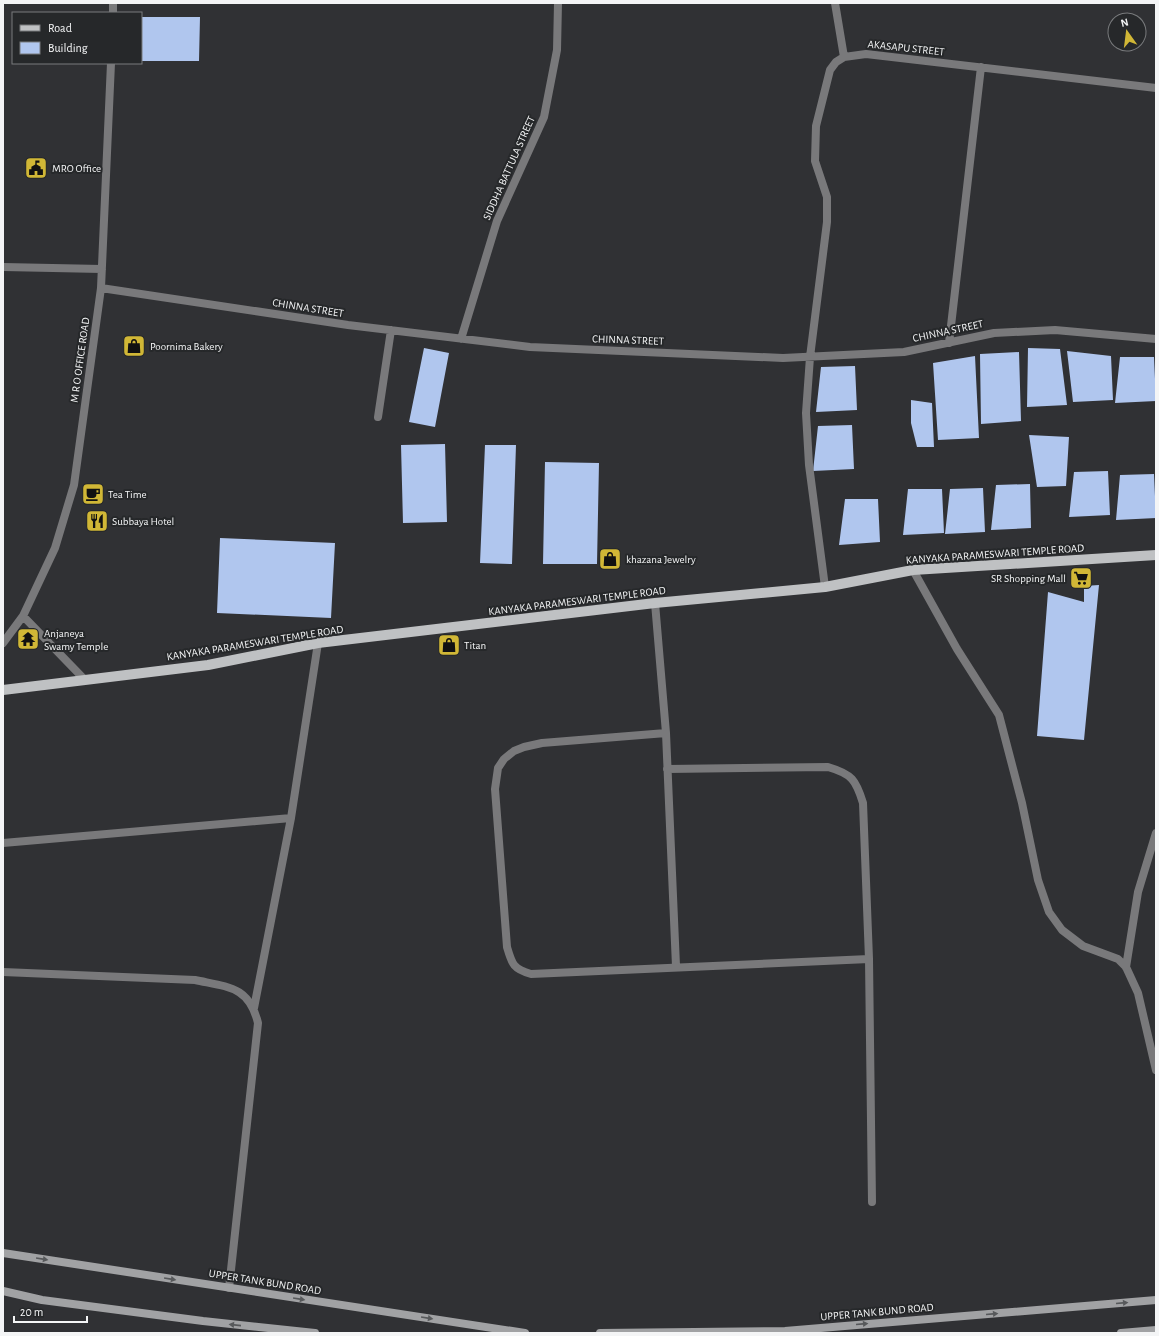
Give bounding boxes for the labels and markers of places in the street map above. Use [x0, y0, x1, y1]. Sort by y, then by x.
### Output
public building icon: MRO Office [23, 155, 49, 181]
place label: MRO Office [52, 163, 101, 174]
shop icon: Poornima Bakery [121, 333, 147, 359]
place label: Poornima Bakery [150, 341, 223, 352]
cafe icon: Tea Time [80, 481, 106, 507]
place label: Tea Time [108, 489, 147, 500]
restaurant icon: Subbaya Hotel [84, 508, 110, 534]
place label: Subbaya Hotel [112, 516, 174, 527]
shop icon: khazana Jewelry [597, 546, 623, 572]
place label: khazana Jewelry [626, 554, 696, 565]
supermarket icon: SR Shopping Mall [1068, 565, 1094, 591]
place label: SR Shopping Mall [991, 573, 1066, 584]
temple icon: Anjaneya Swamy Temple [15, 626, 41, 652]
place label: Anjaneya Swamy Temple [44, 628, 108, 652]
shop icon: Titan [436, 632, 462, 658]
place label: Titan [464, 640, 486, 651]

